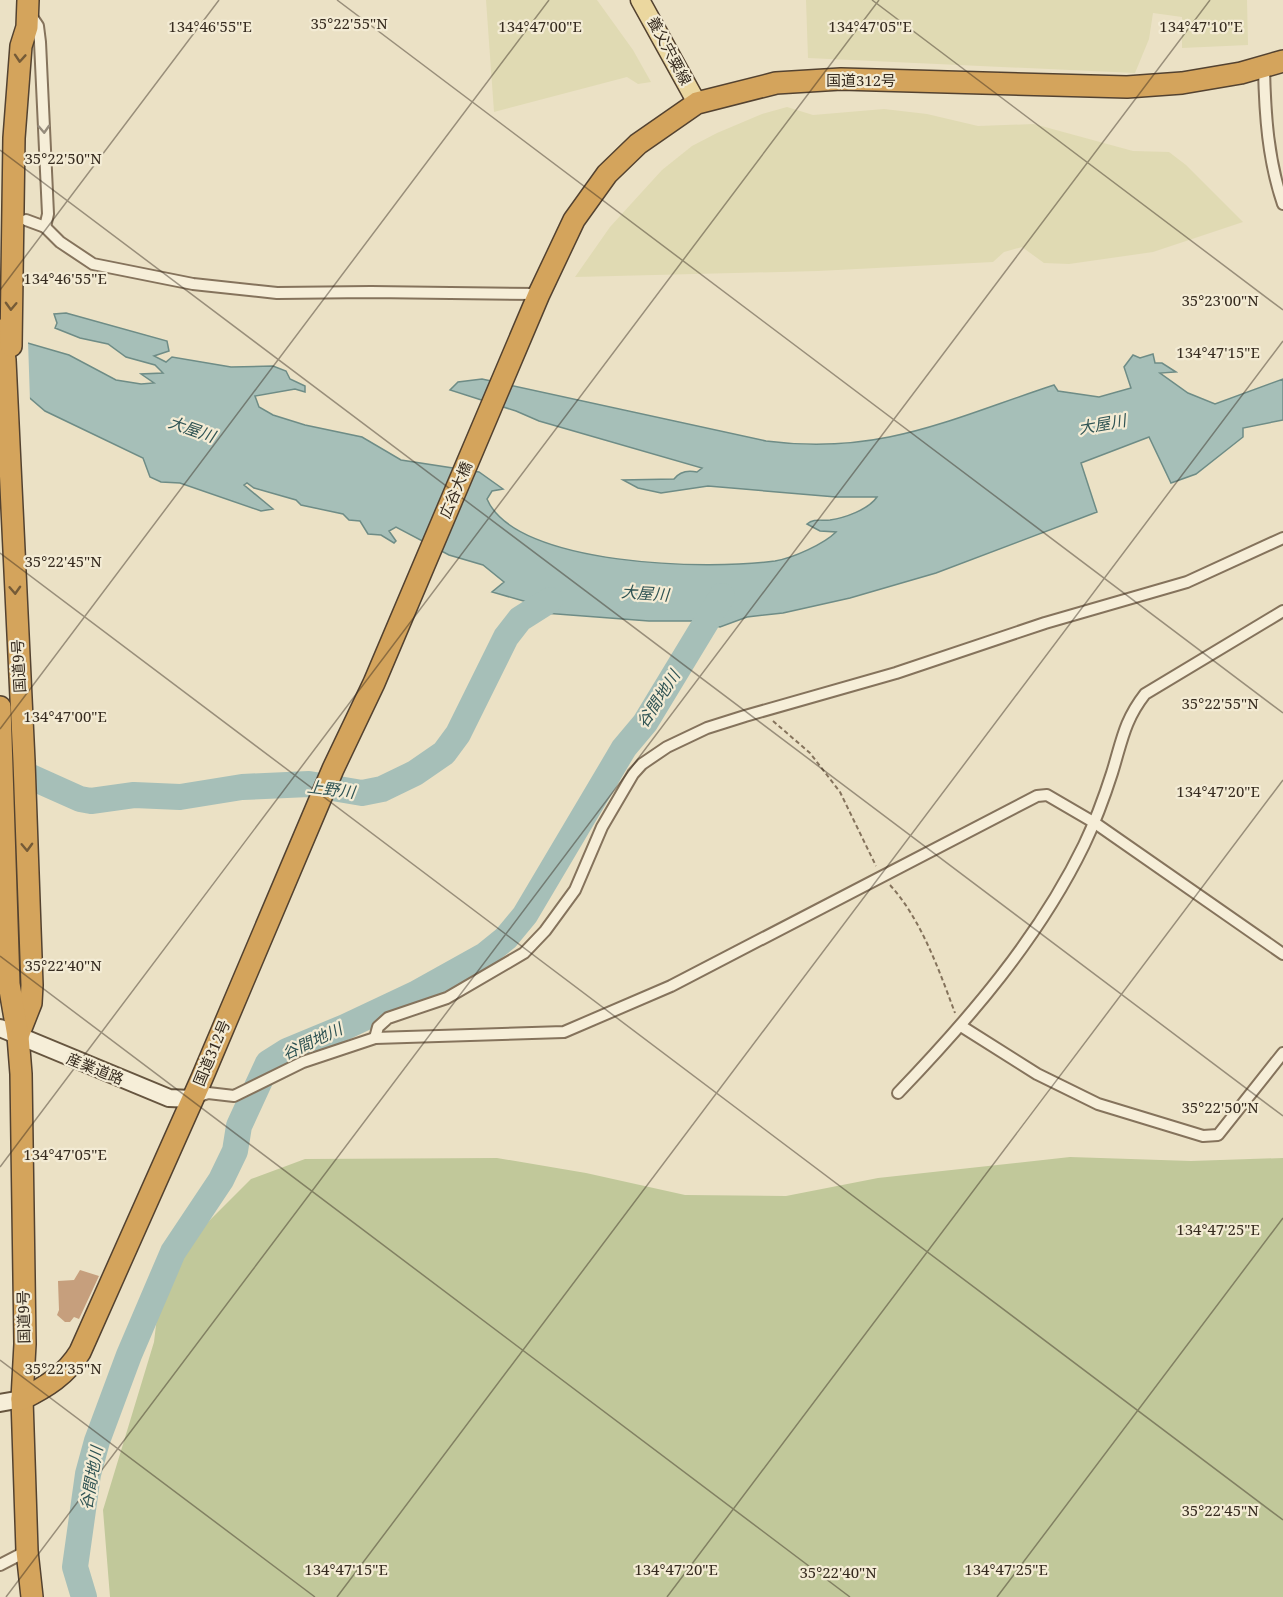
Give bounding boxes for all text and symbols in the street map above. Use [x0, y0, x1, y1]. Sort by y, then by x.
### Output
text: 35°22'55"N [310, 13, 388, 33]
street label: 養父宍粟線 [643, 13, 696, 88]
text: 134°46'55"E [168, 16, 252, 36]
text: 134°47'00"E [498, 16, 582, 36]
text: 134°47'05"E [828, 16, 912, 36]
text: 134°47'10"E [1159, 16, 1243, 36]
one-way arrow [14, 53, 27, 62]
street label: 国道312号 [826, 70, 896, 90]
one-way arrow [38, 125, 51, 134]
text: 35°22'50"N [24, 148, 102, 168]
text: 134°46'55"E [23, 268, 107, 288]
text: 35°23'00"N [1181, 290, 1259, 310]
one-way arrow [5, 301, 18, 310]
text: 134°47'15"E [1176, 342, 1260, 362]
water label: 大屋川 [1076, 409, 1130, 439]
water label: 大屋川 [166, 411, 220, 448]
street label: 広谷大橋 [434, 458, 476, 521]
text: 35°22'45"N [24, 551, 102, 571]
water label: 大屋川 [620, 580, 672, 606]
one-way arrow [9, 585, 22, 594]
street label: 国道9号 [7, 639, 29, 693]
water label: 谷間地川 [631, 665, 686, 732]
text: 35°22'55"N [1181, 693, 1259, 713]
text: 134°47'00"E [23, 706, 107, 726]
water label: 上野川 [306, 775, 358, 803]
text: 134°47'20"E [1176, 781, 1260, 801]
one-way arrow [21, 842, 34, 851]
text: 35°22'40"N [24, 955, 102, 975]
street label: 国道312号 [188, 1016, 234, 1089]
water label: 谷間地川 [278, 1017, 347, 1064]
street label: 産業道路 [64, 1048, 127, 1089]
text: 35°22'50"N [1181, 1097, 1259, 1117]
text: 134°47'05"E [23, 1144, 107, 1164]
text: 134°47'25"E [1176, 1219, 1260, 1239]
street label: 国道9号 [13, 1290, 33, 1344]
text: 35°22'35"N [24, 1358, 102, 1378]
water label: 谷間地川 [75, 1443, 108, 1511]
text: 35°22'45"N [1181, 1500, 1259, 1520]
text: 134°47'15"E [304, 1559, 388, 1579]
text: 134°47'20"E [634, 1559, 718, 1579]
text: 134°47'25"E [964, 1559, 1048, 1579]
text: 35°22'40"N [799, 1562, 877, 1582]

